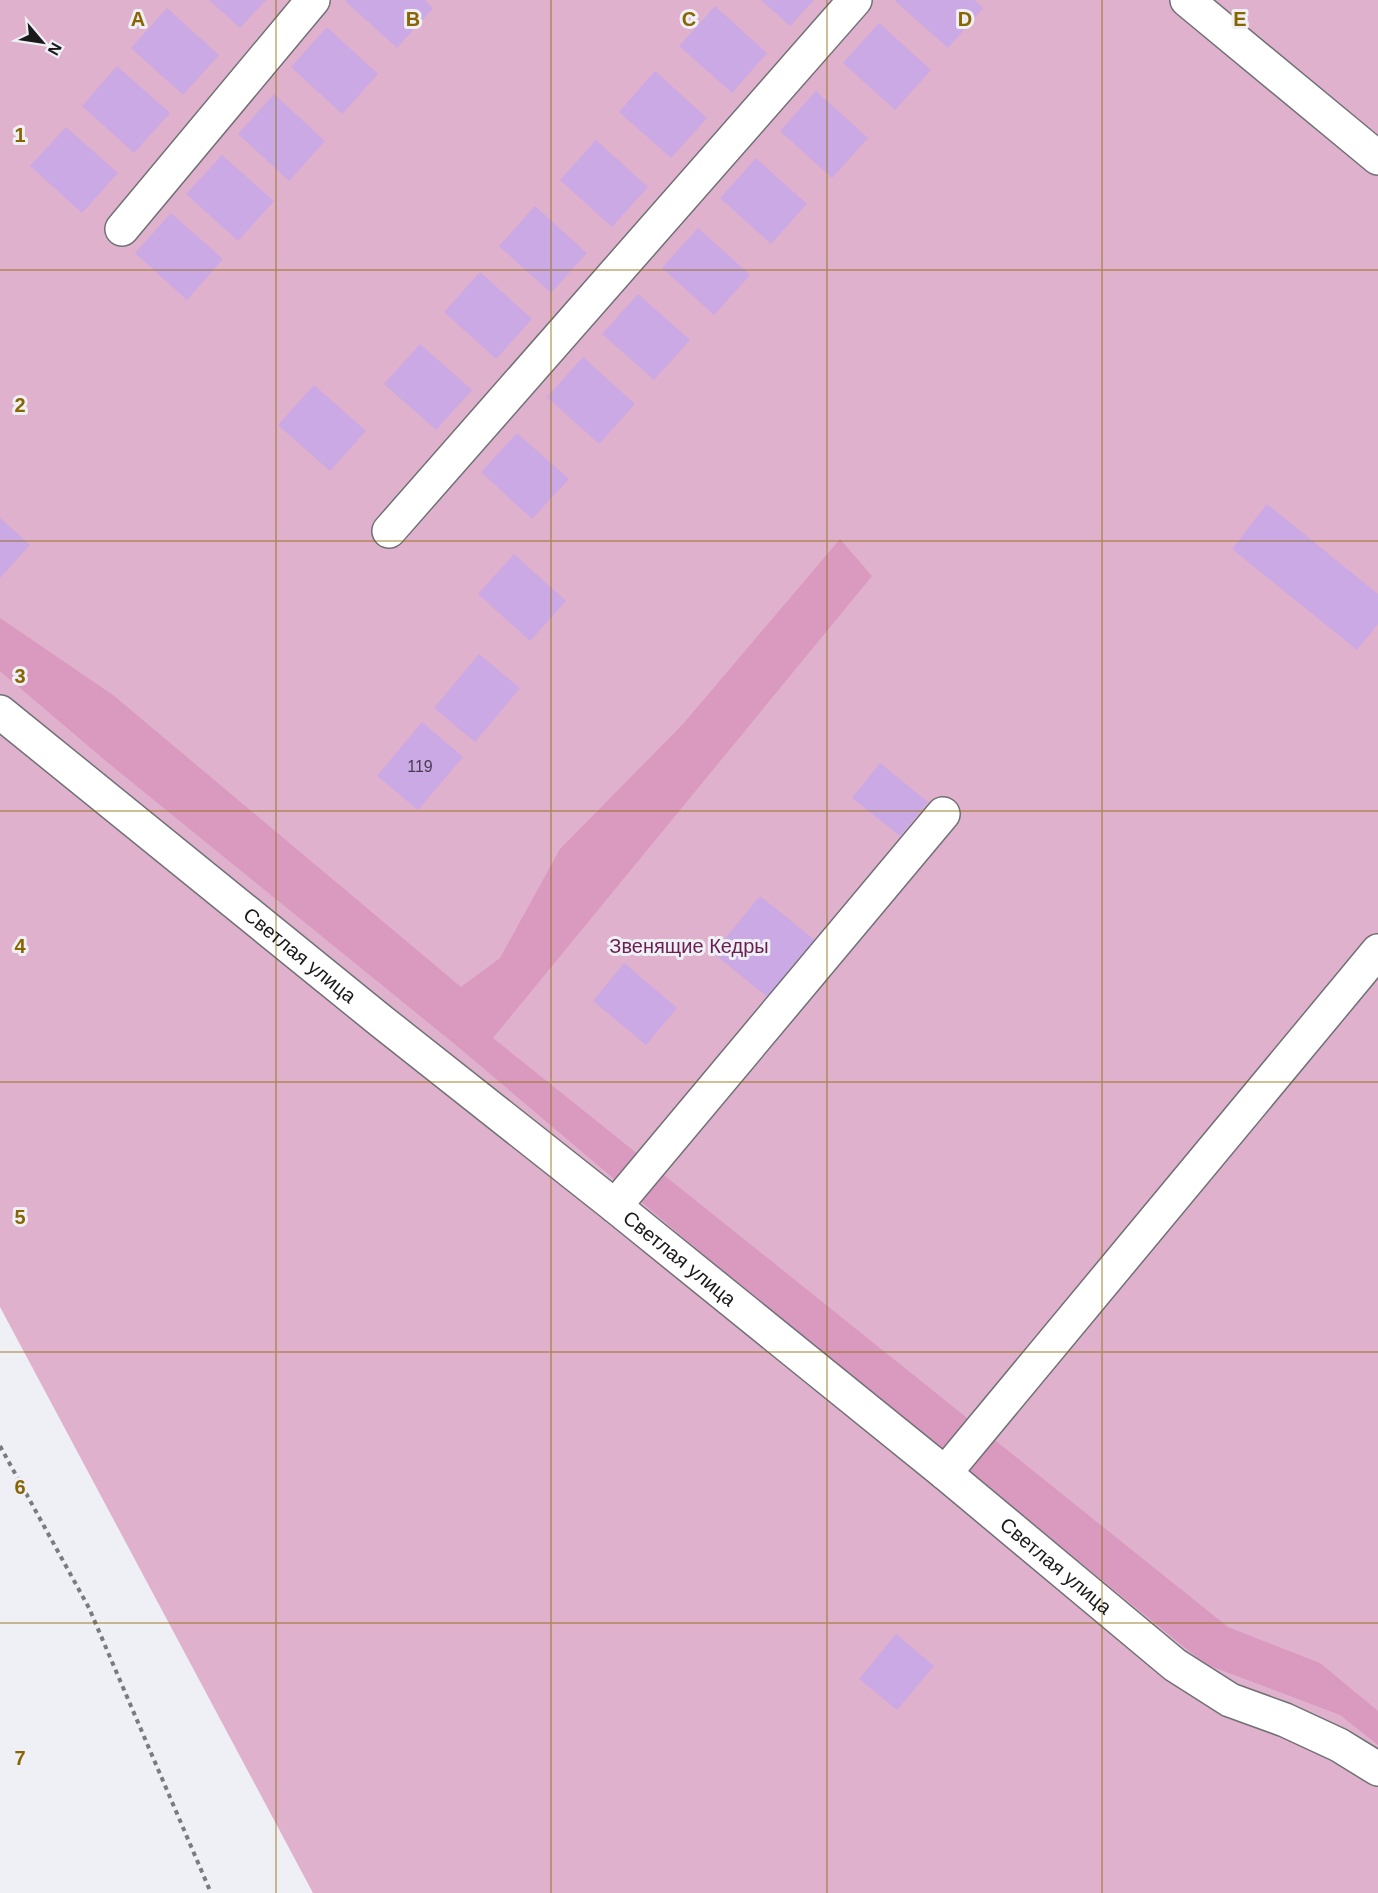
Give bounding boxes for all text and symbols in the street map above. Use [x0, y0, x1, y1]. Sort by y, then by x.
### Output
text: A [131, 8, 145, 30]
text: B [406, 8, 420, 30]
text: C [682, 8, 696, 30]
text: D [958, 8, 972, 30]
text: E [1233, 8, 1247, 30]
north arrow [12, 12, 72, 72]
text: N [44, 40, 65, 58]
text: 1 [14, 124, 26, 146]
text: 2 [14, 394, 26, 416]
text: 3 [14, 665, 26, 687]
house number: 119 [407, 758, 433, 775]
street label: Светлая улица [239, 903, 361, 1008]
text: 4 [14, 935, 26, 957]
park label: Звенящие Кедры [609, 935, 769, 957]
text: 5 [14, 1206, 26, 1228]
street label: Светлая улица [619, 1206, 741, 1311]
text: 6 [14, 1476, 26, 1498]
street label: Светлая улица [996, 1513, 1117, 1619]
text: 7 [14, 1747, 26, 1769]

